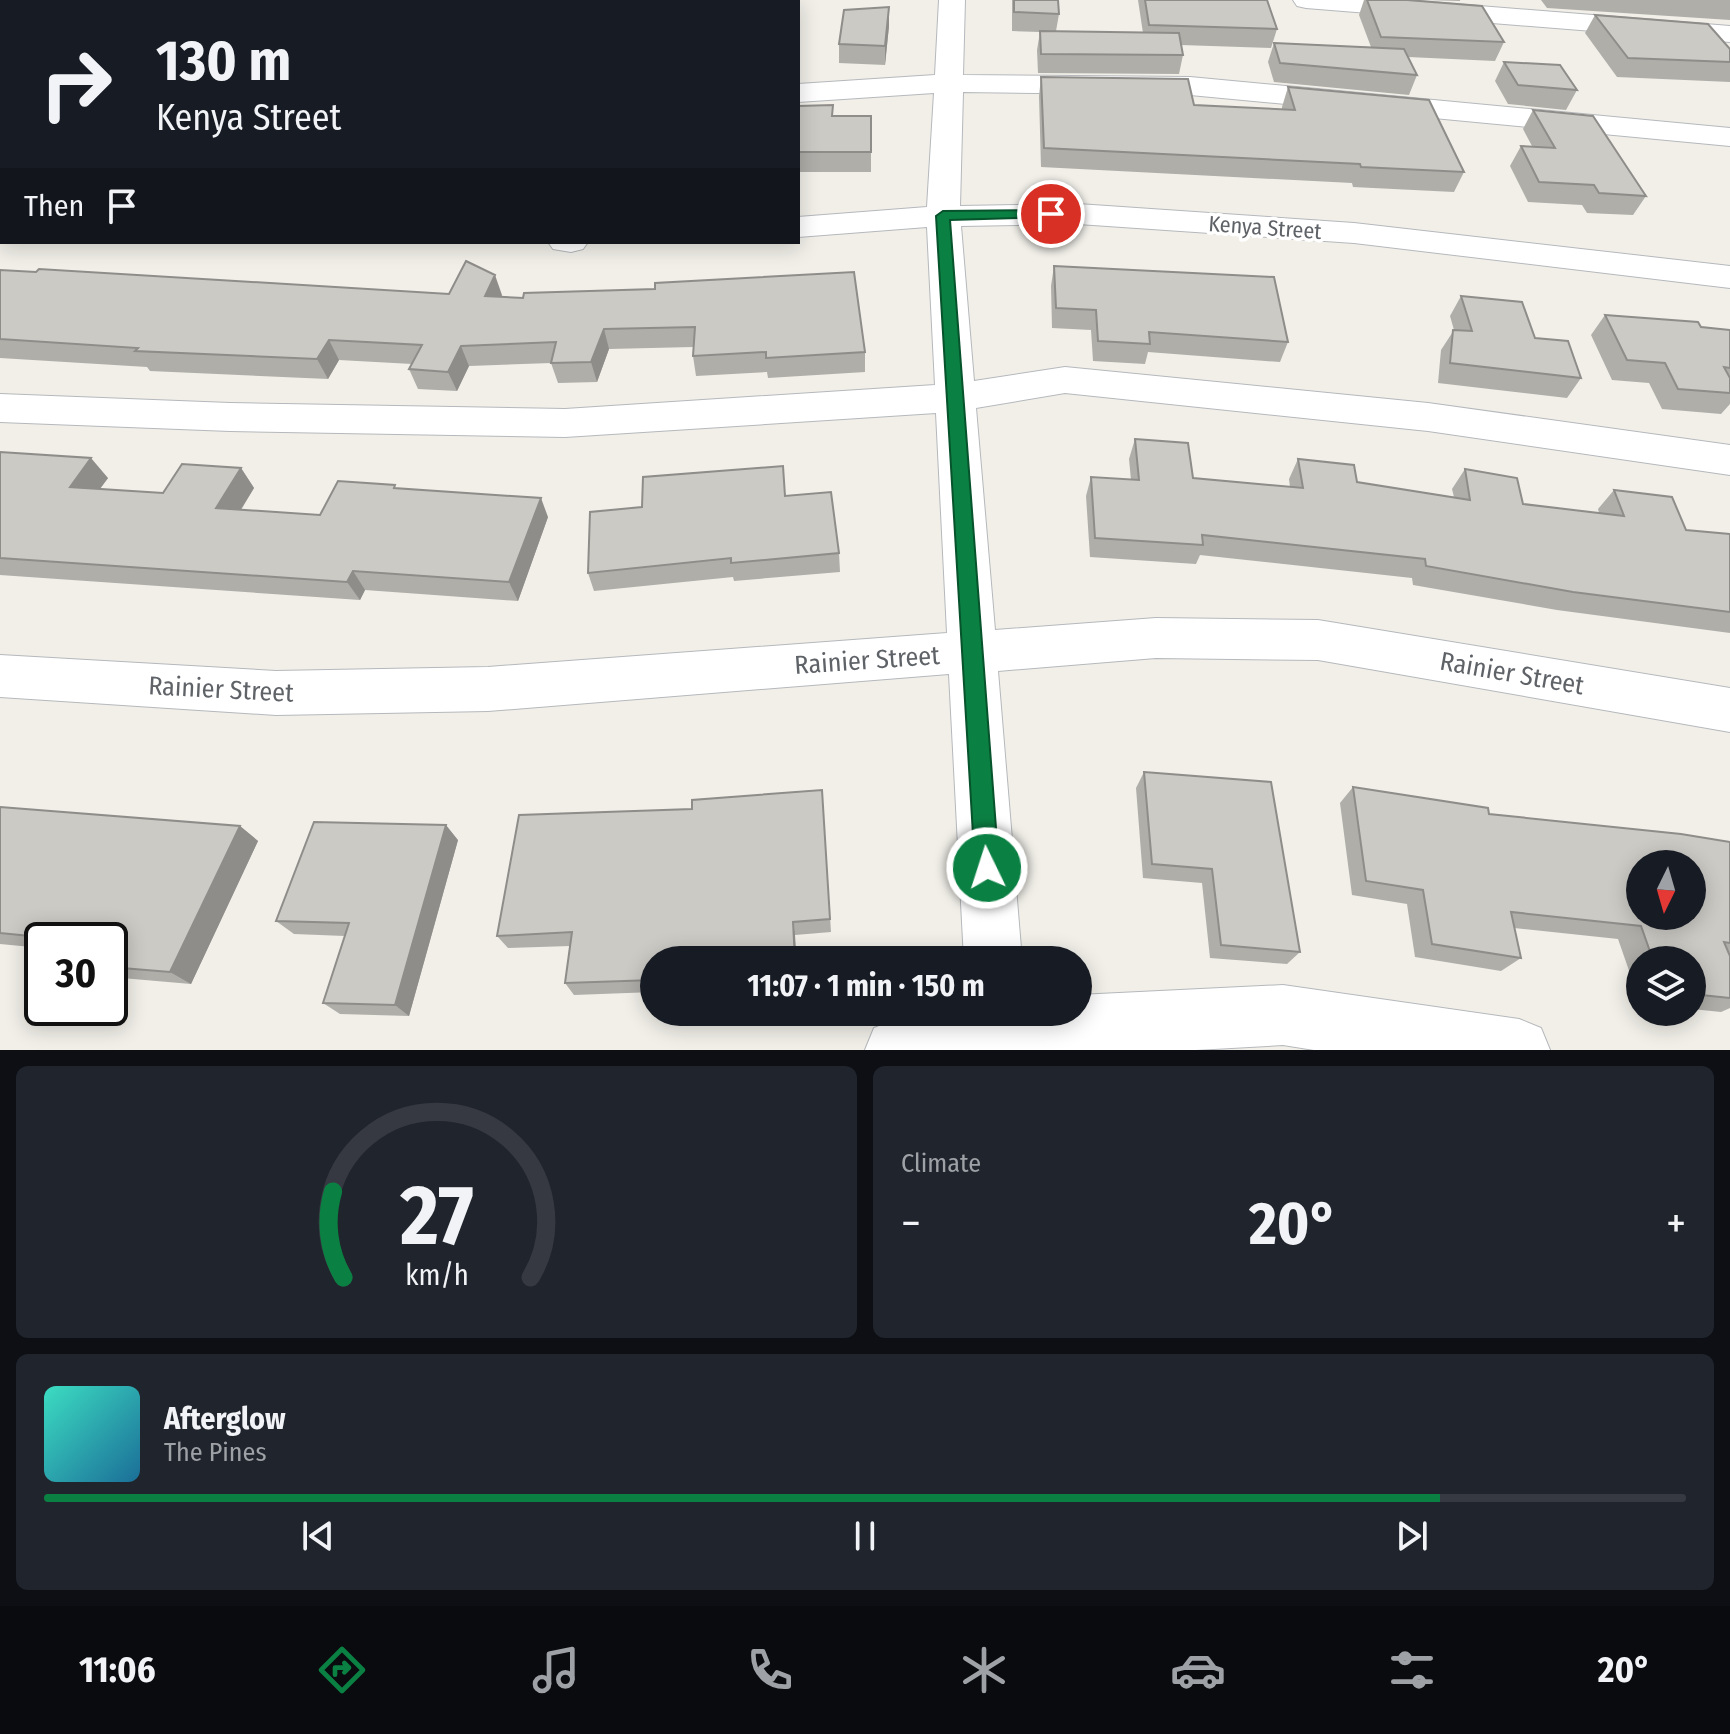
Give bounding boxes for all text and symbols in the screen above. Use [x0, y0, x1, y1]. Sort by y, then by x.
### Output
text: 130 m [156, 28, 291, 95]
icon: right [24, 32, 128, 136]
text: Kenya Street [156, 96, 341, 140]
pin [1017, 180, 1085, 248]
icon: arrive [100, 184, 144, 228]
text: Then [24, 188, 84, 224]
icon: arrive [1029, 192, 1073, 236]
street label: Kenya Street [1208, 210, 1323, 245]
street label: Rainier Street [793, 640, 941, 681]
street label: Rainier Street [1438, 646, 1587, 701]
street label: Rainier Street [148, 670, 295, 709]
position arrow [945, 826, 1029, 910]
north arrow [1626, 850, 1706, 930]
map controls [1626, 850, 1706, 1026]
speed limit sign: 30 [24, 922, 128, 1026]
button: layers [1626, 946, 1706, 1026]
text: 11:07 · 1 min · 150 m [747, 968, 985, 1004]
text: Climate [901, 1148, 981, 1179]
text: 27 [399, 1166, 473, 1266]
text: 20° [1249, 1188, 1338, 1260]
text: − [901, 1197, 921, 1250]
text: + [1666, 1197, 1686, 1250]
text: km/h [405, 1258, 468, 1293]
text: Afterglow [164, 1401, 286, 1437]
text: The Pines [164, 1437, 267, 1468]
icon: previous [296, 1514, 340, 1558]
icon: pause [843, 1514, 887, 1558]
icon: next [1390, 1514, 1434, 1558]
icon: directions [314, 1642, 370, 1698]
icon: music [528, 1642, 584, 1698]
icon: phone [742, 1642, 798, 1698]
icon: climate [956, 1642, 1012, 1698]
icon: car [1170, 1642, 1226, 1698]
icon: filters [1384, 1642, 1440, 1698]
text: 11:06 [79, 1648, 156, 1692]
text: 20° [1598, 1648, 1651, 1692]

